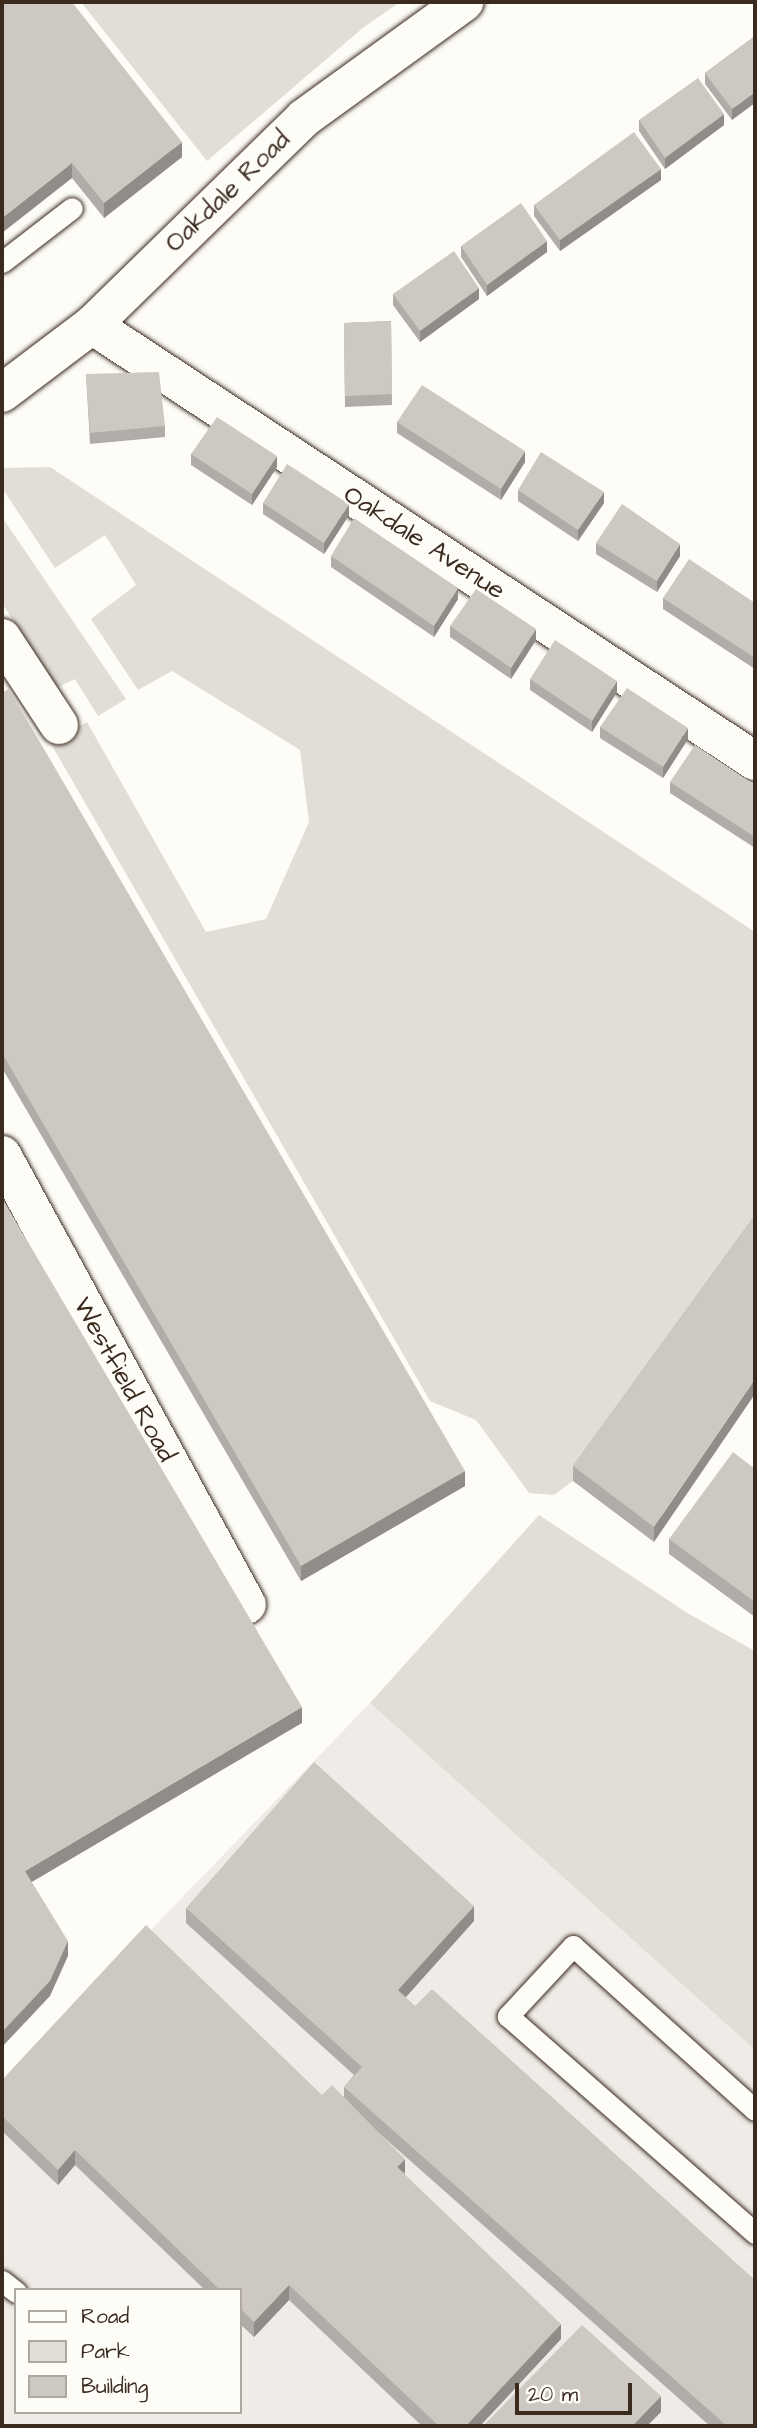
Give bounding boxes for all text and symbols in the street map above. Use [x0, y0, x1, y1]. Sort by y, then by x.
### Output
street label: Oakdale Road [159, 125, 297, 259]
street label: Oakdale Avenue [337, 479, 511, 607]
street label: Westfield Road [66, 1292, 182, 1468]
legend [14, 2288, 242, 2414]
text: Road [81, 2302, 129, 2331]
text: Park [81, 2337, 130, 2366]
scale bar [519, 2368, 636, 2412]
text: Building [81, 2372, 148, 2401]
text: 20 m [528, 2380, 578, 2409]

